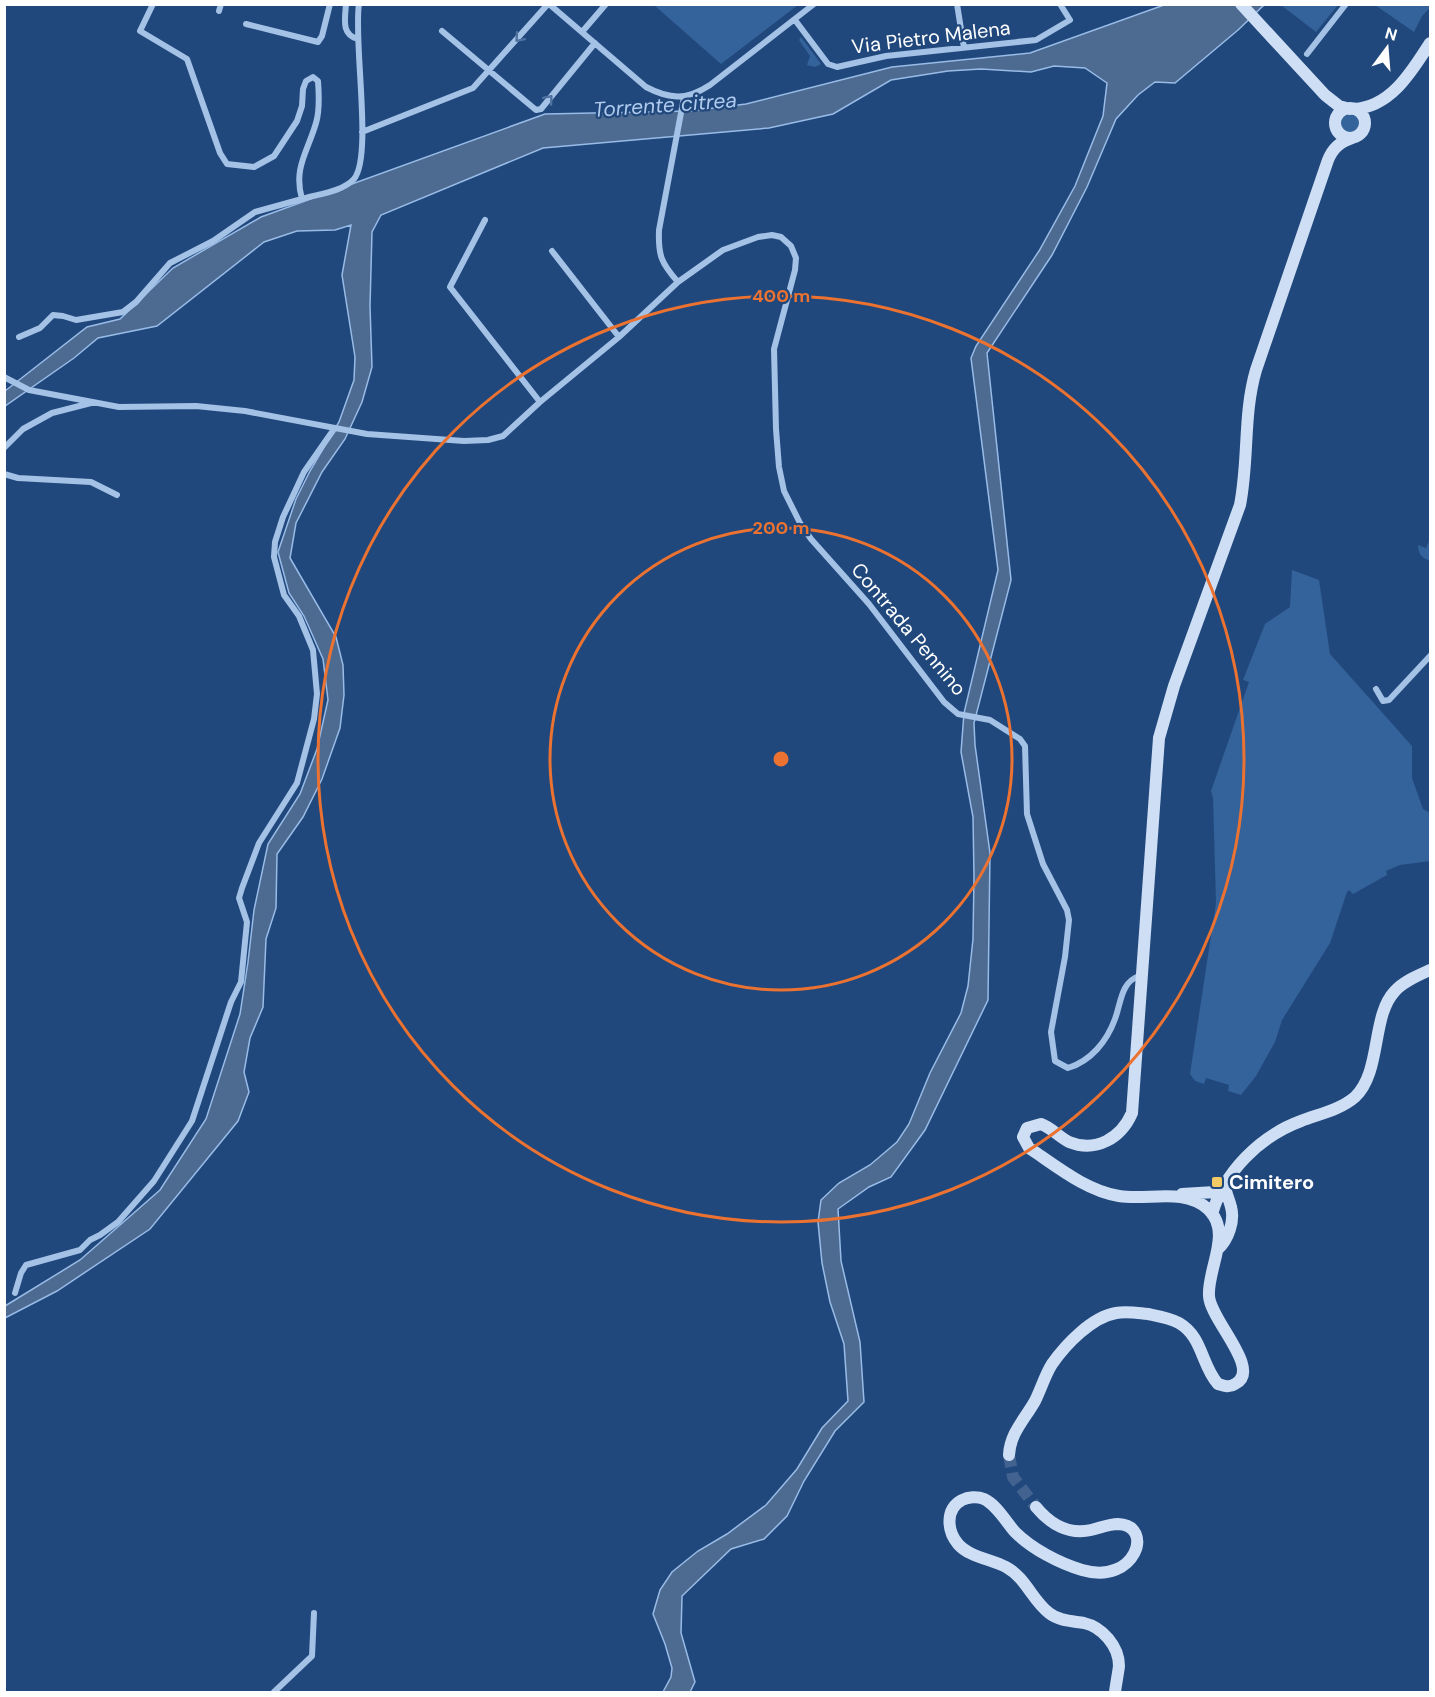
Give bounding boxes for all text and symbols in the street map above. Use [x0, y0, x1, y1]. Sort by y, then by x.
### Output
street label: Via Pietro Malena [850, 14, 1012, 60]
north arrow [1357, 18, 1417, 78]
text: N [1382, 22, 1400, 46]
one-way arrow [515, 31, 526, 42]
water label: Torrente citrea [592, 86, 738, 124]
one-way arrow [542, 95, 553, 106]
text: 400 m [752, 284, 810, 308]
text: 200 m [753, 516, 809, 540]
street label: Contrada Pennino [846, 557, 972, 701]
centre of rings [771, 749, 791, 769]
place label: Cimitero [1229, 1169, 1314, 1195]
marker: Cimitero [1210, 1175, 1224, 1189]

